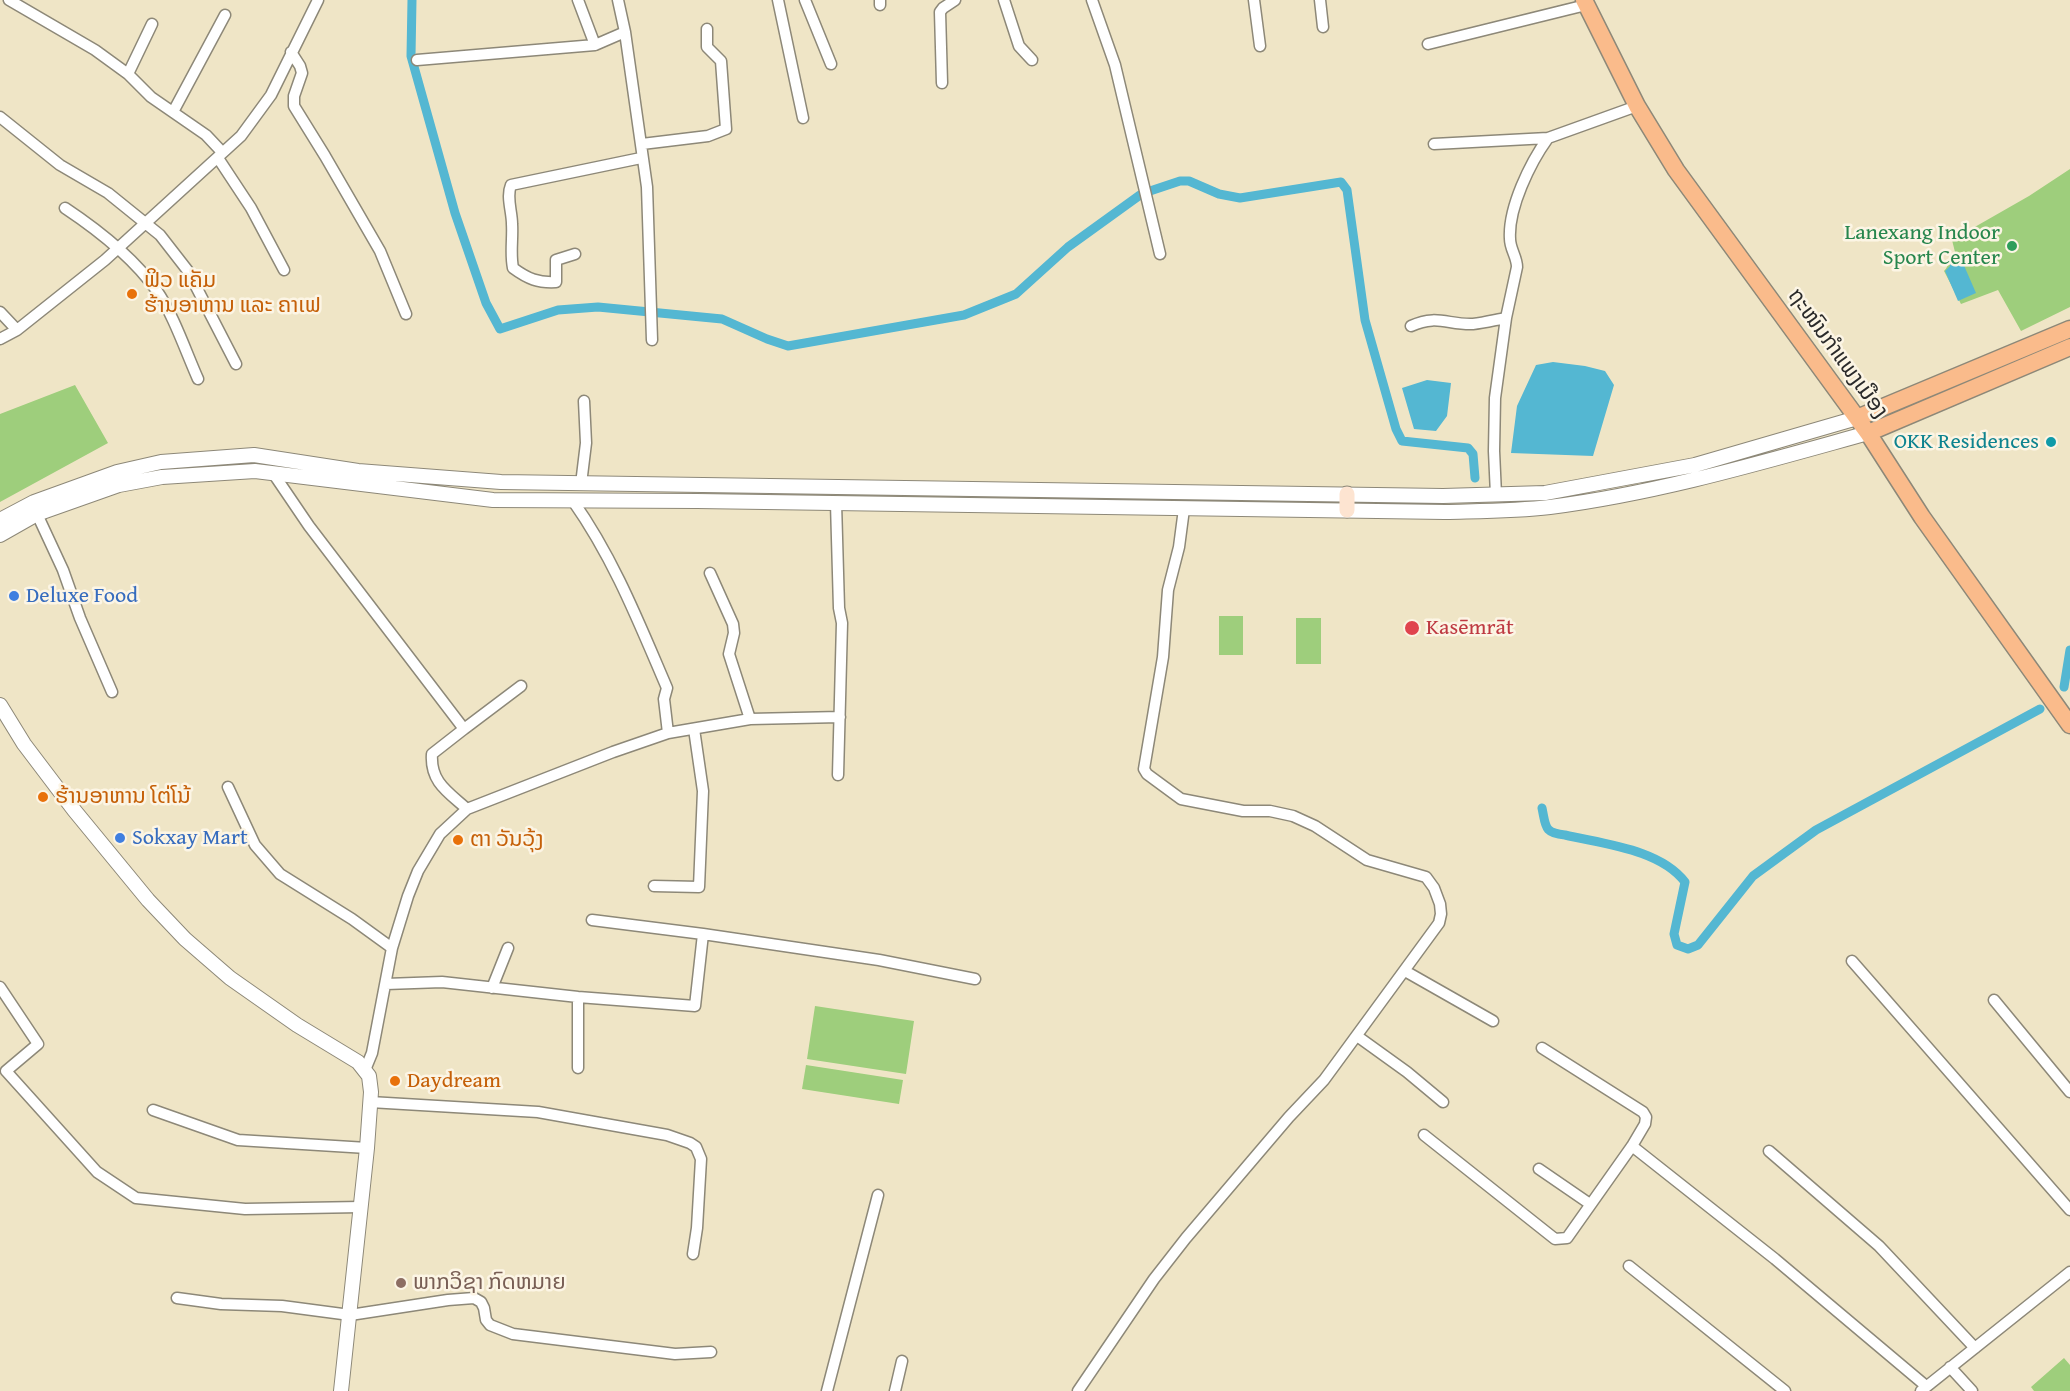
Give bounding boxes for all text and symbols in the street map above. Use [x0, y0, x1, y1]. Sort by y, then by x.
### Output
place label: Lanexang Indoor Sport Center [1844, 220, 2000, 272]
marker: Lanexang Indoor Sport Center [2005, 239, 2019, 253]
place label: ຟິວ ແຄັມ ຮ້ານອາຫານ ແລະ ຄາເຟ [144, 268, 321, 320]
street label: ຖະໜົນກຳແພງເມືອງ [1781, 284, 1893, 424]
marker: ຟິວ ແຄັມ ຮ້ານອາຫານ ແລະ ຄາເຟ [125, 287, 139, 301]
place label: OKK Residences [1894, 429, 2039, 455]
marker: OKK Residences [2044, 435, 2058, 449]
place label: Deluxe Food [26, 583, 138, 609]
marker: Deluxe Food [7, 589, 21, 603]
place label: Kasēmrāt [1426, 615, 1514, 641]
marker: Kasēmrāt [1403, 619, 1421, 637]
place label: ຮ້ານອາຫານ ໂຕ່ໂນ້ [55, 784, 191, 810]
marker: ຮ້ານອາຫານ ໂຕ່ໂນ້ [36, 790, 50, 804]
place label: Sokxay Mart [132, 825, 248, 851]
place label: ຕາ ວັນວຸ້ງ [470, 827, 544, 853]
marker: Sokxay Mart [113, 831, 127, 845]
marker: ຕາ ວັນວຸ້ງ [451, 833, 465, 847]
place label: Daydream [407, 1068, 501, 1094]
marker: Daydream [388, 1074, 402, 1088]
place label: ພາກວິຊາ ກົດຫມາຍ [413, 1270, 566, 1296]
marker: ພາກວິຊາ ກົດຫມາຍ [394, 1276, 408, 1290]

